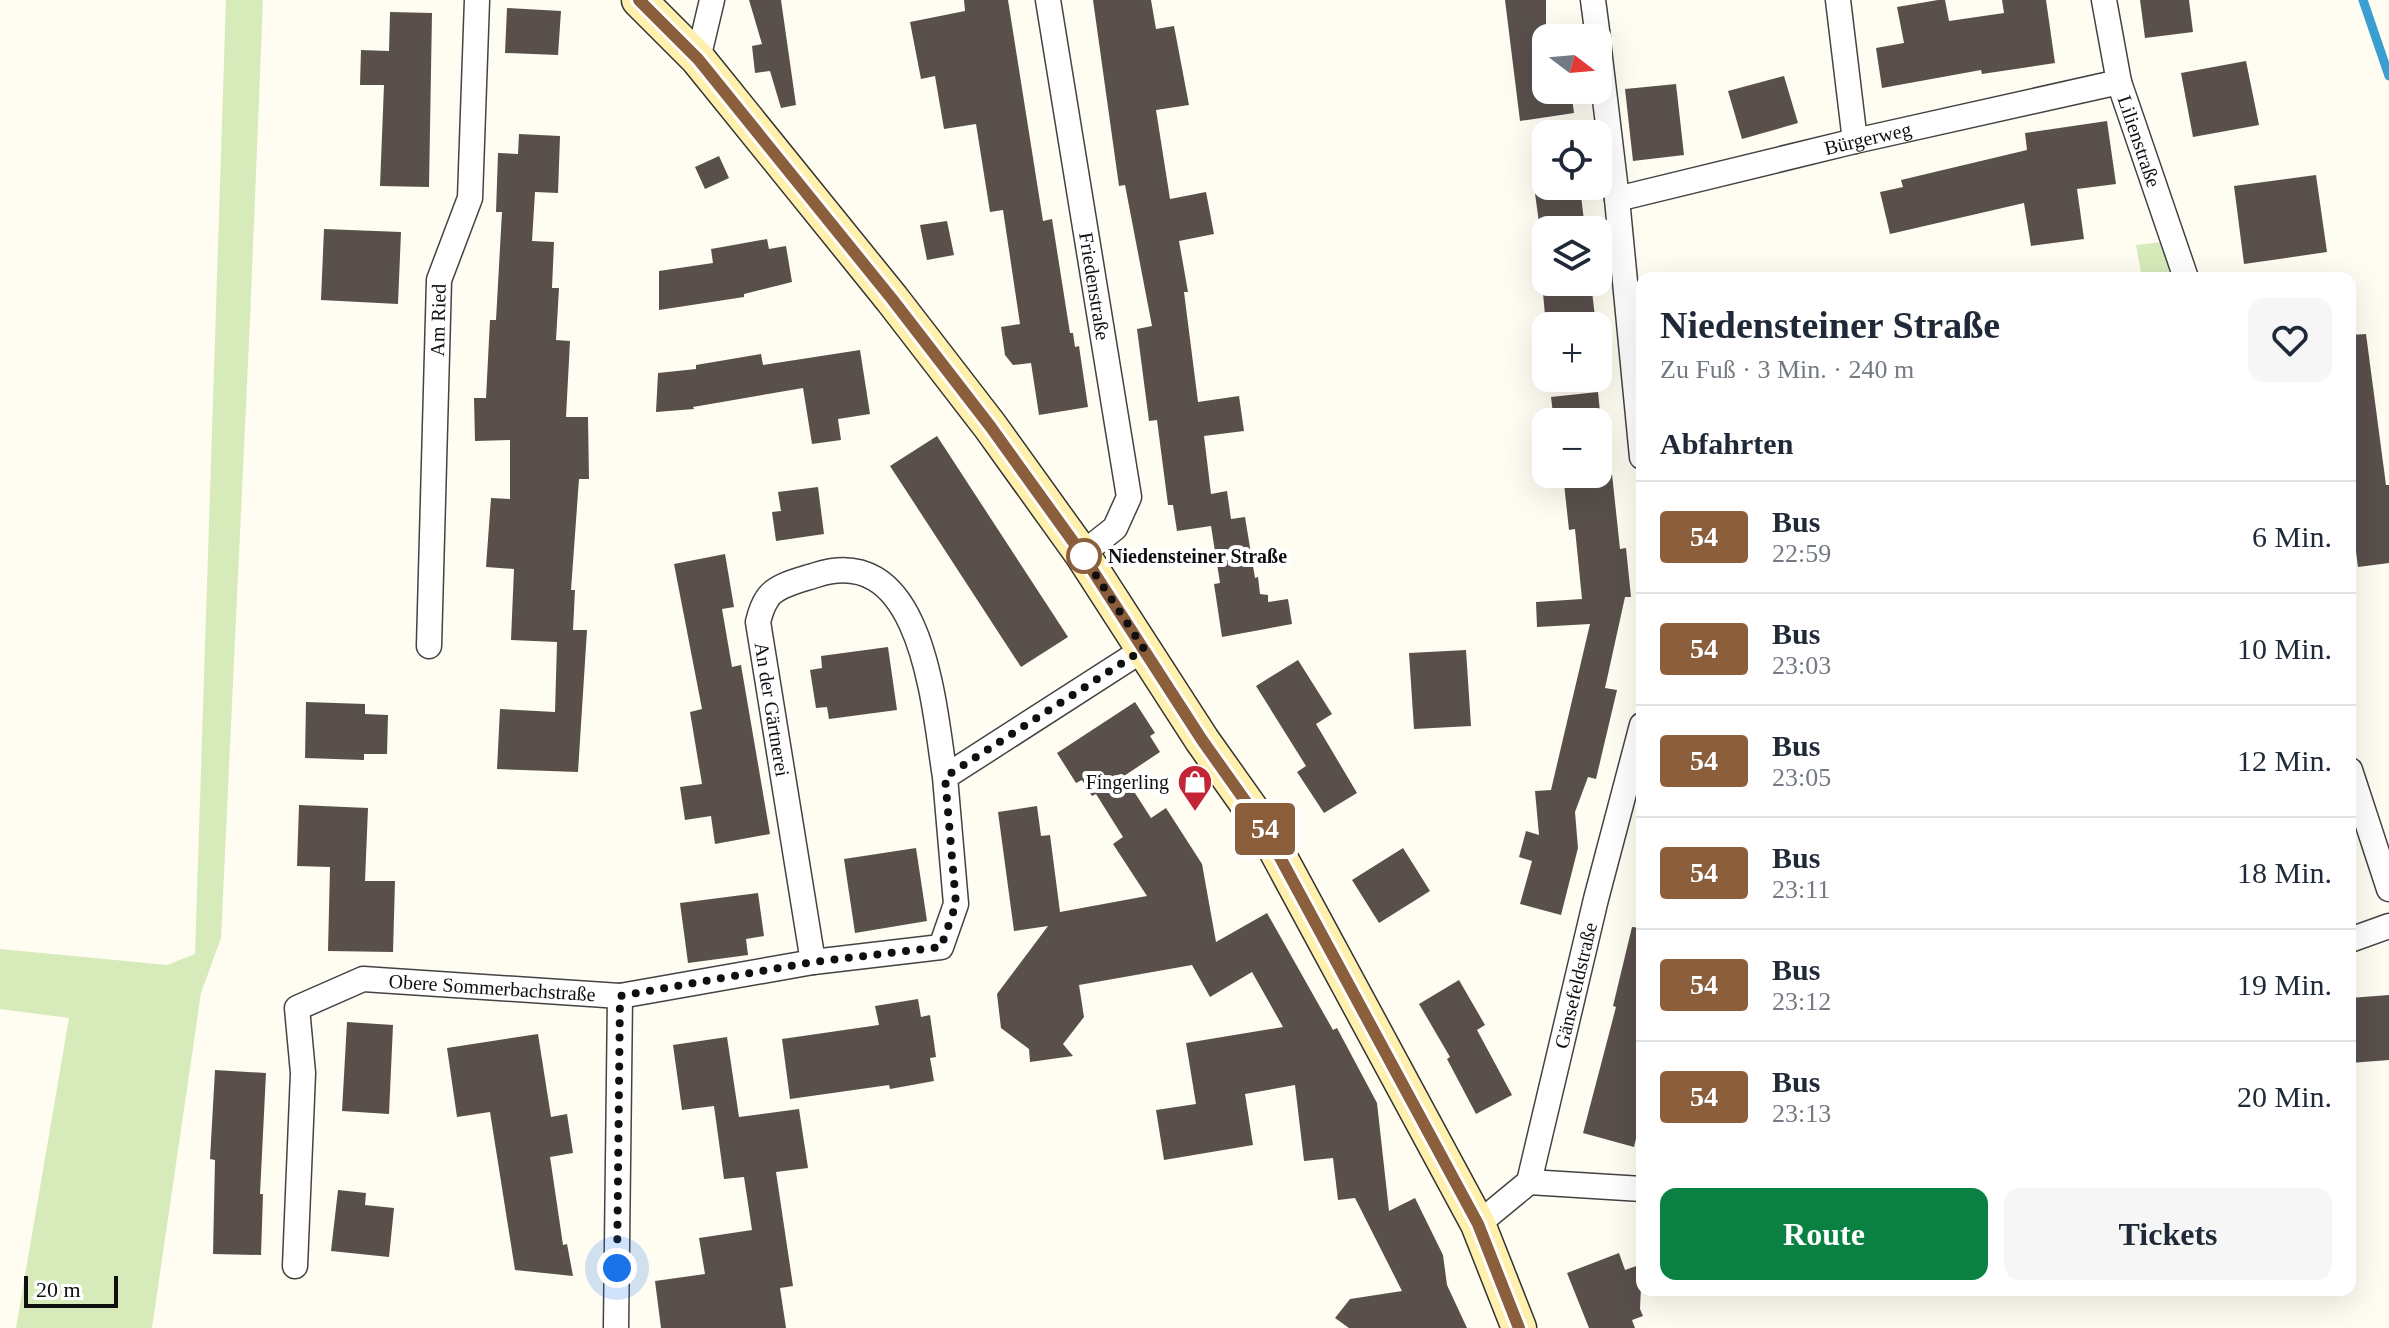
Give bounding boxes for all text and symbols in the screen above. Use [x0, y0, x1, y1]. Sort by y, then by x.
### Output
north arrow [1532, 24, 1612, 104]
map controls [1532, 24, 1612, 488]
street label: Lilienstraße [2113, 92, 2165, 190]
street label: Bürgerweg [1822, 118, 1914, 159]
button: locate [1532, 120, 1612, 200]
button: layers [1532, 216, 1612, 296]
street label: Friedenstraße [1075, 231, 1114, 342]
street label: Am Ried [426, 283, 450, 357]
button: heart [2248, 298, 2332, 382]
text: Niedensteiner Straße [1660, 304, 2000, 346]
button: + [1532, 312, 1612, 392]
text: Zu Fuß · 3 Min. · 240 m [1660, 355, 1914, 384]
button: − [1532, 408, 1612, 488]
text: Abfahrten [1660, 427, 1793, 460]
text: Bus [1772, 505, 1820, 538]
text: 6 Min. [2252, 520, 2332, 553]
text: 54 [1690, 521, 1718, 552]
marker: Niedensteiner Straße [1067, 539, 1101, 573]
text: 22:59 [1772, 539, 1831, 568]
place label: Niedensteiner Straße [1108, 545, 1287, 567]
text: Bus [1772, 617, 1820, 650]
text: 10 Min. [2237, 632, 2332, 665]
text: 54 [1690, 633, 1718, 664]
street label: An der Gärtnerei [750, 641, 794, 779]
text: 23:03 [1772, 651, 1831, 680]
text: Bus [1772, 729, 1820, 762]
text: 12 Min. [2237, 744, 2332, 777]
text: 54 [1690, 745, 1718, 776]
shop icon: Fingerling [1176, 763, 1214, 813]
text: 23:05 [1772, 763, 1831, 792]
place label: Fingerling [1086, 771, 1169, 794]
line badge: 54 [1229, 803, 1301, 855]
text: 54 [1251, 813, 1279, 844]
text: Bus [1772, 841, 1820, 874]
text: 18 Min. [2237, 856, 2332, 889]
text: 54 [1690, 857, 1718, 888]
text: 23:11 [1772, 875, 1830, 904]
street label: Gänsefeldstraße [1550, 920, 1601, 1051]
text: Bus [1772, 953, 1820, 986]
text: 19 Min. [2237, 968, 2332, 1001]
text: 54 [1690, 969, 1718, 1000]
street label: Obere Sommerbachstraße [388, 970, 596, 1005]
text: 23:12 [1772, 987, 1831, 1016]
text: Bus [1772, 1065, 1820, 1098]
text: 20 Min. [2237, 1080, 2332, 1113]
text: 54 [1690, 1081, 1718, 1112]
text: 23:13 [1772, 1099, 1831, 1128]
button: Route [1660, 1188, 1988, 1280]
button: Tickets [2004, 1188, 2332, 1280]
your location [597, 1248, 637, 1288]
scale bar [24, 1272, 118, 1308]
text: 20 m [36, 1277, 81, 1302]

